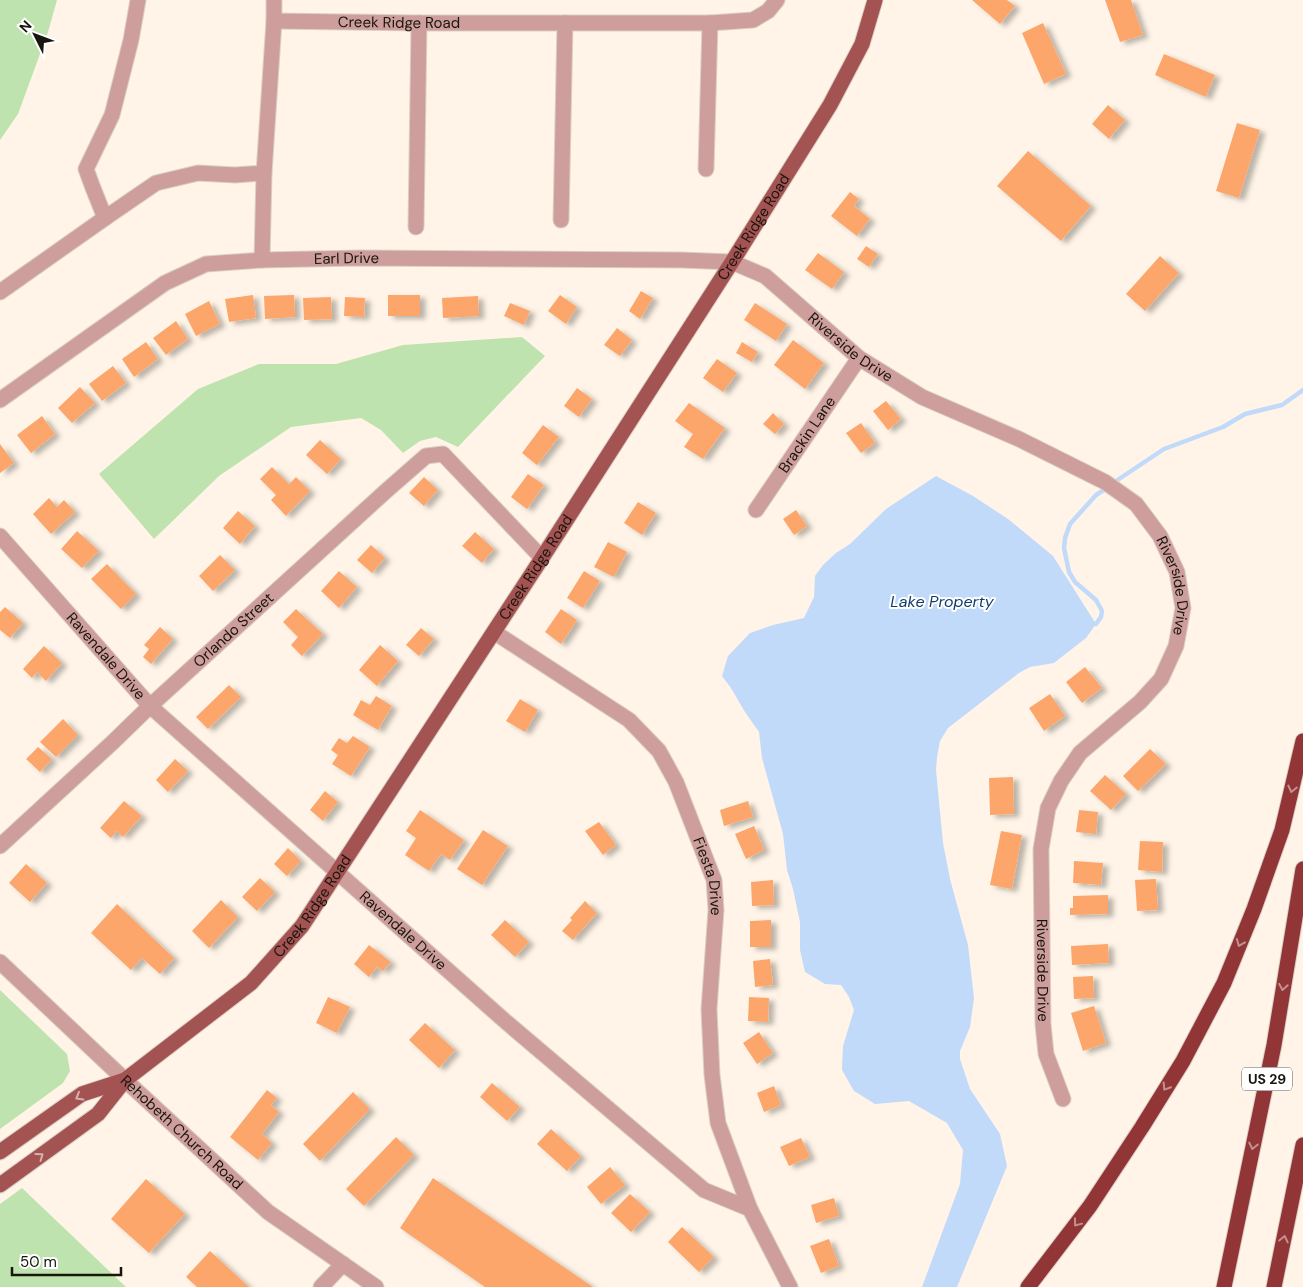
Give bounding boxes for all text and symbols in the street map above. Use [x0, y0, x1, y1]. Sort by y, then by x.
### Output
north arrow [10, 10, 60, 60]
street label: Creek Ridge Road [338, 12, 460, 33]
text: N [15, 16, 35, 36]
street label: Creek Ridge Road [713, 170, 795, 284]
street label: Earl Drive [314, 248, 379, 269]
street label: Riverside Drive [804, 308, 897, 387]
street label: Brackin Lane [774, 392, 840, 477]
street label: Creek Ridge Road [494, 511, 577, 624]
street label: Riverside Drive [1152, 533, 1193, 637]
street label: Orlando Street [189, 588, 278, 672]
water label: Lake Property [890, 591, 995, 612]
street label: Ravendale Drive [62, 608, 150, 704]
one-way arrow [1287, 784, 1298, 793]
street label: Fiesta Drive [688, 834, 726, 916]
street label: Creek Ridge Road [269, 851, 356, 962]
street label: Ravendale Drive [355, 886, 451, 975]
street label: Riverside Drive [1032, 919, 1053, 1022]
one-way arrow [1236, 938, 1246, 947]
one-way arrow [1279, 982, 1289, 991]
road number: US 29 [1242, 1068, 1292, 1090]
street label: Rehobeth Church Road [116, 1071, 247, 1194]
one-way arrow [1163, 1082, 1173, 1091]
one-way arrow [75, 1090, 84, 1100]
one-way arrow [1248, 1142, 1259, 1151]
one-way arrow [34, 1153, 43, 1162]
one-way arrow [1074, 1217, 1083, 1227]
one-way arrow [1278, 1235, 1289, 1244]
scale bar [12, 1244, 121, 1276]
text: 50 m [20, 1252, 57, 1272]

